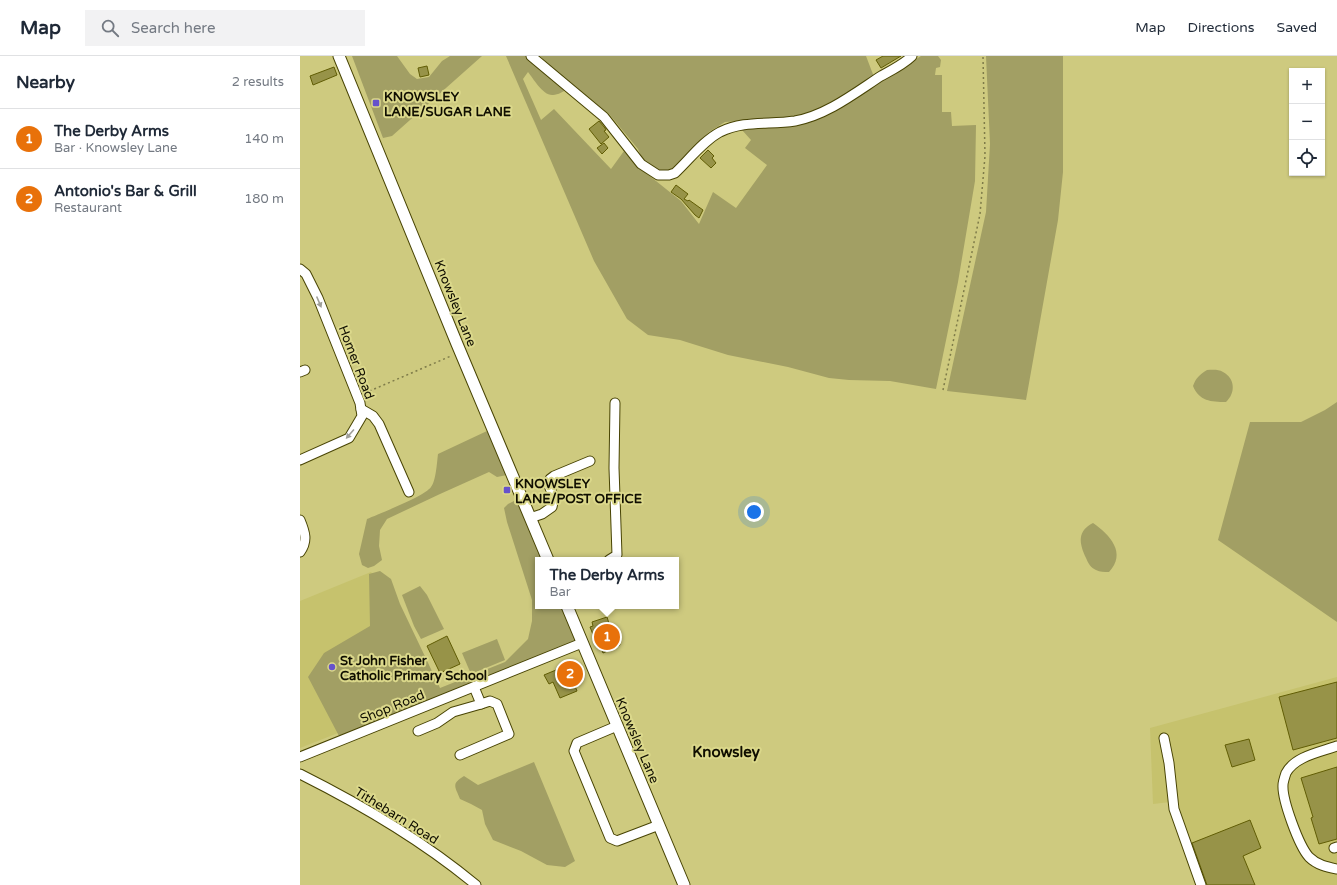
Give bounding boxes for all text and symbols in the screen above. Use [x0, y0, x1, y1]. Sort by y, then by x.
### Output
search box [85, 10, 365, 46]
text: Map [20, 17, 61, 39]
icon: search [99, 17, 121, 39]
text: Search here [131, 19, 215, 37]
text: Map [1135, 19, 1166, 36]
text: Directions [1188, 19, 1255, 36]
text: Saved [1277, 19, 1317, 36]
map controls [1289, 68, 1325, 176]
button: + [1289, 68, 1325, 104]
text: Nearby [16, 72, 75, 93]
text: 2 results [232, 74, 284, 90]
place label: KNOWSLEY LANE/SUGAR LANE [384, 89, 511, 120]
marker: KNOWSLEY LANE/SUGAR LANE [371, 98, 381, 108]
button: − [1289, 104, 1325, 140]
text: The Derby Arms [54, 122, 169, 140]
text: 1 [25, 131, 33, 147]
text: 140 m [244, 131, 284, 147]
text: Bar · Knowsley Lane [54, 140, 177, 156]
button: locate [1289, 140, 1325, 176]
text: Antonio's Bar & Grill [54, 182, 197, 200]
text: 2 [25, 191, 33, 207]
text: 180 m [244, 191, 284, 207]
text: Restaurant [54, 200, 122, 216]
street label: Knowsley Lane [430, 258, 480, 349]
one-way arrow [317, 296, 323, 308]
street label: Homer Road [335, 323, 377, 402]
one-way arrow [346, 429, 355, 440]
place label: KNOWSLEY LANE/POST OFFICE [515, 476, 642, 507]
marker: KNOWSLEY LANE/POST OFFICE [502, 485, 512, 495]
your location [744, 502, 764, 522]
popup [535, 557, 679, 609]
text: The Derby Arms [550, 566, 664, 584]
text: Bar [550, 584, 571, 600]
pin: 1 [594, 622, 620, 652]
place label: St John Fisher Catholic Primary School [340, 653, 487, 684]
pin: 2 [557, 659, 583, 689]
marker: St John Fisher Catholic Primary School [327, 662, 337, 672]
street label: Shop Road [358, 687, 427, 727]
street label: Knowsley Lane [612, 695, 662, 786]
district label: Knowsley [692, 743, 760, 762]
street label: Tithebarn Road [352, 784, 441, 848]

